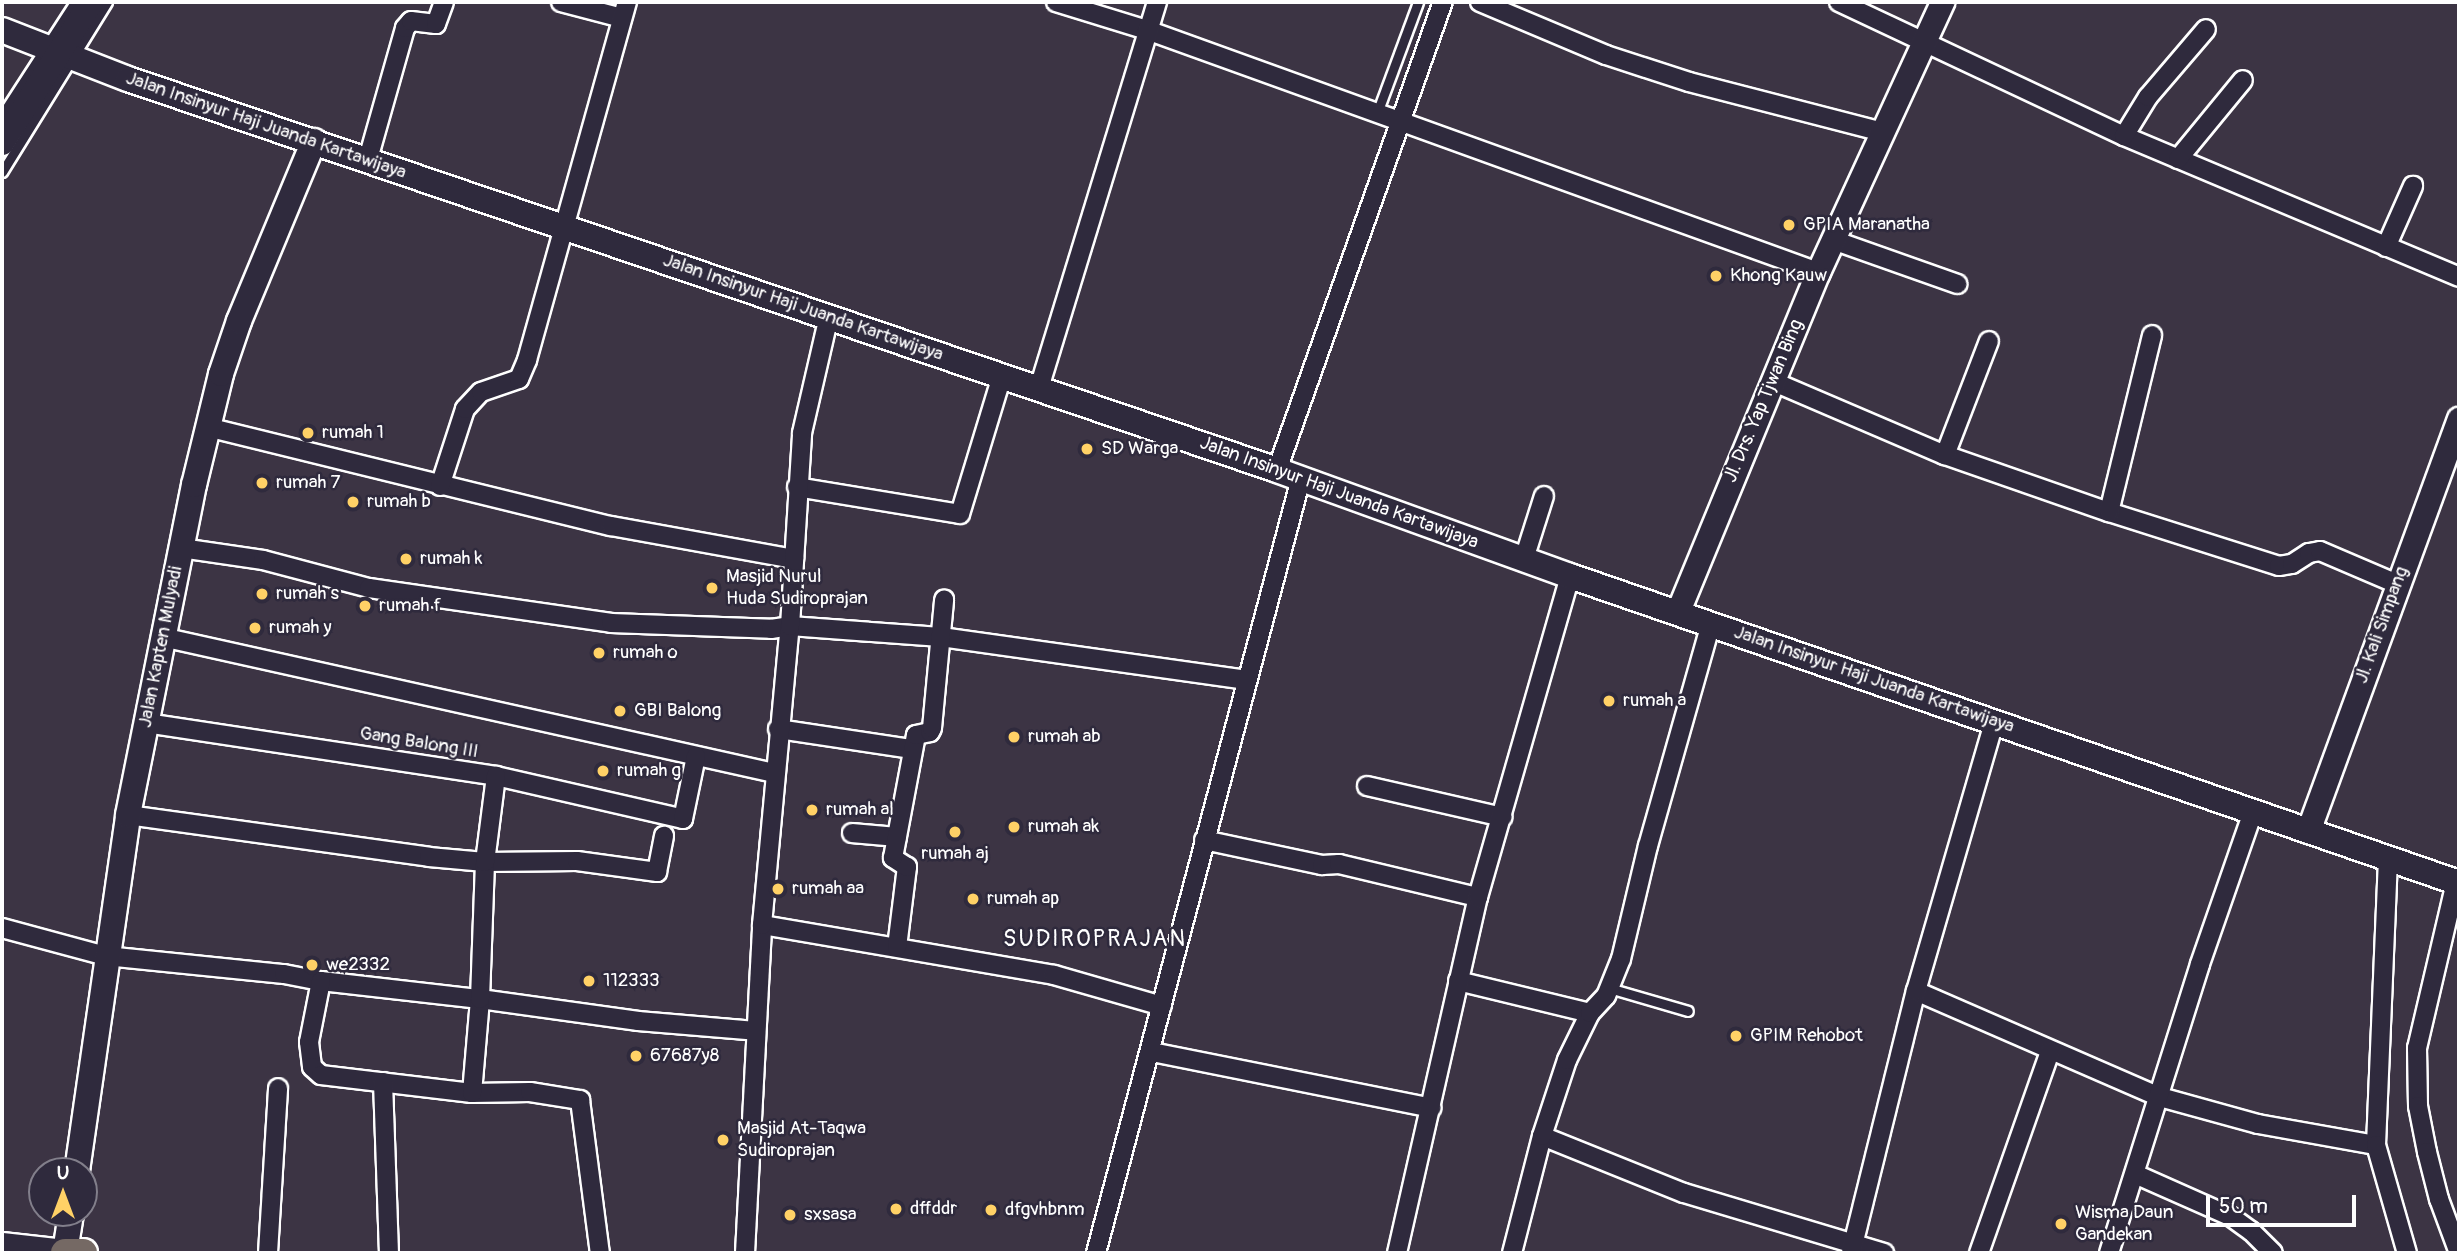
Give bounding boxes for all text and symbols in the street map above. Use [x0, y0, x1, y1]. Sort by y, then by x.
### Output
street label: Jalan Insinyur Haji Juanda Kartawijaya [123, 67, 409, 185]
place label: GPIA Maranatha [1803, 214, 1930, 236]
marker: GPIA Maranatha [1781, 217, 1797, 233]
street label: Jalan Insinyur Haji Juanda Kartawijaya [660, 249, 946, 367]
place label: Khong Kauw [1730, 265, 1827, 287]
marker: Khong Kauw [1708, 268, 1724, 284]
street label: Jl. Drs. Yap Tjwan Bing [1719, 316, 1809, 486]
place label: rumah 1 [322, 422, 384, 444]
marker: rumah 1 [300, 425, 316, 441]
street label: Jalan Insinyur Haji Juanda Kartawijaya [1197, 432, 1481, 554]
place label: SD Warga [1101, 438, 1178, 460]
marker: SD Warga [1079, 441, 1095, 457]
place label: rumah 7 [276, 472, 341, 494]
marker: rumah 7 [254, 475, 270, 491]
place label: rumah b [367, 491, 431, 513]
marker: rumah b [345, 494, 361, 510]
place label: rumah k [420, 548, 482, 570]
marker: rumah k [398, 551, 414, 567]
street label: Jl. Kali Simpang [2350, 563, 2414, 687]
street label: Jalan Kapten Mulyadi [134, 564, 188, 730]
place label: Masjid Nurul Huda Sudiroprajan [726, 566, 868, 610]
marker: Masjid Nurul Huda Sudiroprajan [704, 580, 720, 596]
place label: rumah s [276, 583, 339, 605]
marker: rumah s [254, 586, 270, 602]
place label: rumah f [379, 595, 441, 617]
marker: rumah f [357, 598, 373, 614]
place label: rumah y [269, 617, 332, 639]
marker: rumah y [247, 620, 263, 636]
street label: Jalan Insinyur Haji Juanda Kartawijaya [1731, 621, 2017, 739]
place label: rumah o [613, 642, 678, 664]
marker: rumah o [591, 645, 607, 661]
place label: rumah a [1623, 690, 1686, 712]
marker: rumah a [1601, 693, 1617, 709]
place label: GBI Balong [634, 700, 721, 722]
marker: GBI Balong [612, 703, 628, 719]
street label: Gang Balong III [358, 722, 480, 764]
place label: rumah ab [1028, 726, 1101, 748]
marker: rumah ab [1006, 729, 1022, 745]
place label: rumah g [617, 760, 681, 782]
marker: rumah g [595, 763, 611, 779]
place label: rumah al [826, 799, 894, 821]
marker: rumah al [804, 802, 820, 818]
place label: rumah ak [1028, 816, 1099, 838]
marker: rumah ak [1006, 819, 1022, 835]
marker: rumah aj [947, 824, 963, 840]
place label: rumah aj [921, 843, 989, 865]
place label: rumah aa [792, 878, 864, 900]
marker: rumah aa [770, 881, 786, 897]
place label: rumah ap [987, 888, 1059, 910]
marker: rumah ap [965, 891, 981, 907]
district label: SUDIROPRAJAN [1005, 925, 1185, 953]
place label: we2332 [326, 954, 390, 976]
marker: we2332 [304, 957, 320, 973]
place label: 112333 [603, 970, 660, 992]
marker: 112333 [581, 973, 597, 989]
place label: GPIM Rehobot [1750, 1025, 1863, 1047]
marker: GPIM Rehobot [1728, 1028, 1744, 1044]
place label: 67687y8 [650, 1045, 719, 1067]
marker: 67687y8 [628, 1048, 644, 1064]
place label: Masjid At-Taqwa Sudiroprajan [737, 1118, 866, 1162]
marker: Masjid At-Taqwa Sudiroprajan [715, 1132, 731, 1148]
north arrow [28, 1157, 98, 1227]
text: U [57, 1161, 69, 1185]
scale bar [2209, 1182, 2360, 1226]
text: 50 m [2219, 1193, 2268, 1220]
place label: dffddr [910, 1198, 957, 1220]
place label: dfgvhbnm [1005, 1199, 1085, 1221]
marker: dffddr [888, 1201, 904, 1217]
marker: dfgvhbnm [983, 1202, 999, 1218]
place label: Wisma Daun Gandekan [2075, 1202, 2174, 1246]
place label: sxsasa [804, 1204, 857, 1226]
marker: sxsasa [782, 1207, 798, 1223]
marker: Wisma Daun Gandekan [2053, 1216, 2069, 1232]

